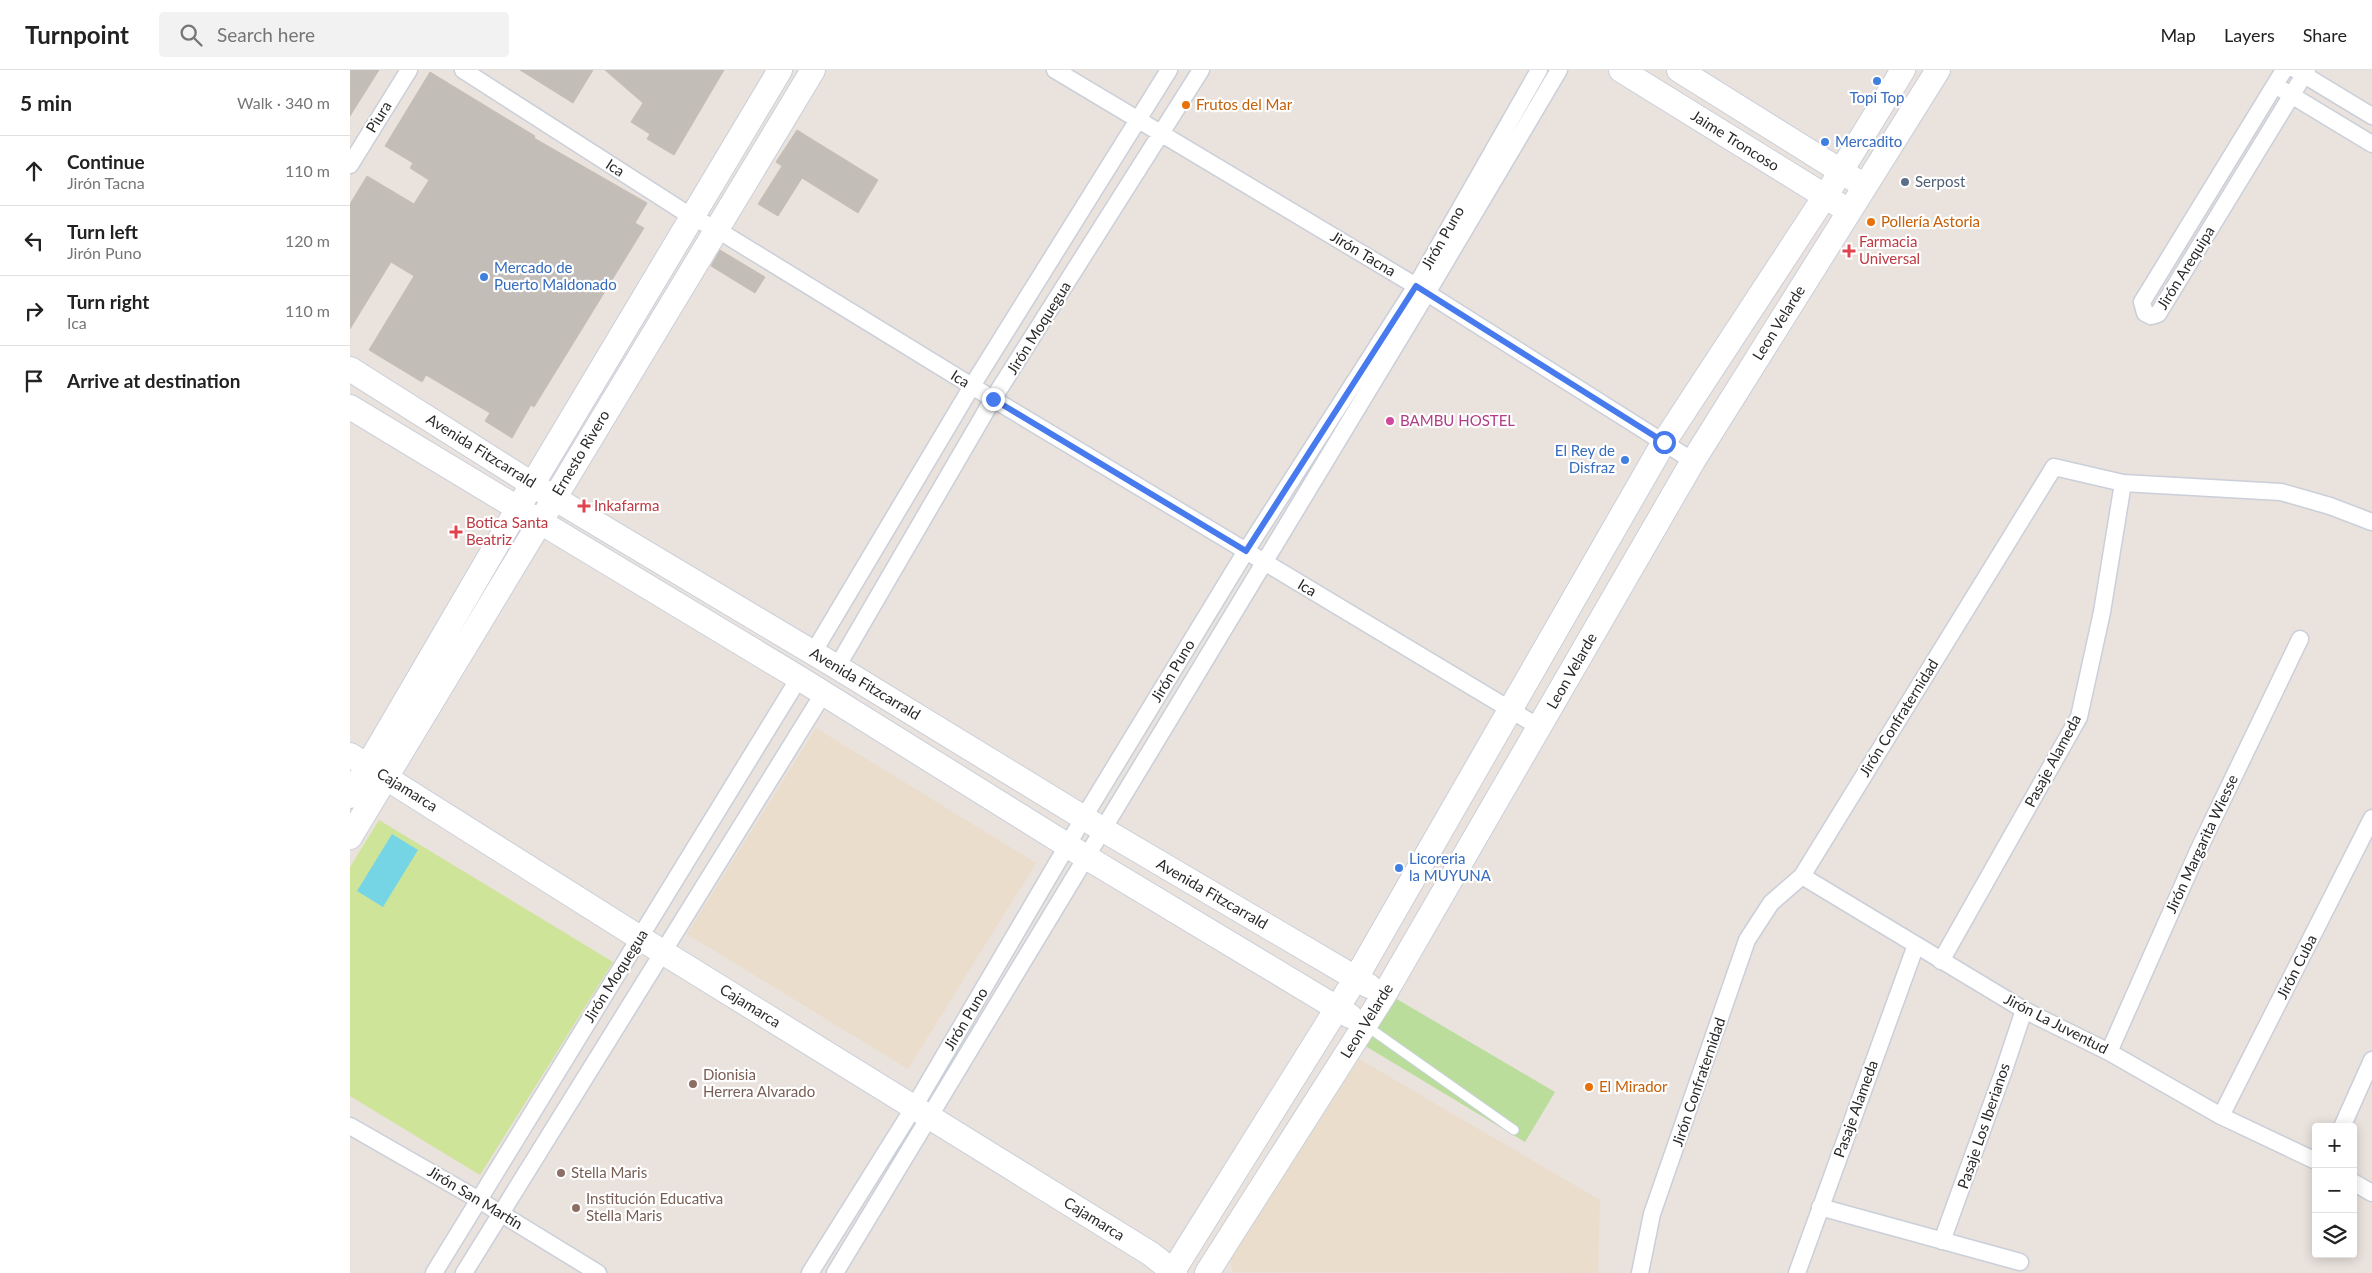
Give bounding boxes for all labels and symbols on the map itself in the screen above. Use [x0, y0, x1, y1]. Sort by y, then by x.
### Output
marker: Topi Top [1871, 75, 1883, 87]
place label: Topi Top [1850, 88, 1904, 106]
place label: Frutos del Mar [1196, 95, 1293, 113]
street label: Piura [362, 97, 395, 136]
marker: Frutos del Mar [1180, 99, 1192, 111]
street label: Jaime Troncoso [1688, 106, 1783, 174]
place label: Mercadito [1835, 132, 1902, 150]
marker: Mercadito [1819, 136, 1831, 148]
street label: Ica [603, 155, 628, 180]
place label: Serpost [1915, 172, 1966, 190]
marker: Serpost [1899, 176, 1911, 188]
street label: Jirón Puno [1417, 203, 1467, 272]
place label: Pollería Astoria [1881, 212, 1980, 230]
marker: Pollería Astoria [1865, 216, 1877, 228]
street label: Jirón Arequipa [2152, 223, 2218, 312]
street label: Jirón Tacna [1328, 227, 1399, 280]
place label: Farmacia Universal [1859, 232, 1920, 267]
marker: Farmacia Universal [1843, 245, 1855, 257]
place label: Mercado de Puerto Maldonado [494, 258, 617, 293]
marker: Mercado de Puerto Maldonado [478, 271, 490, 283]
street label: Jirón Moquegua [1002, 278, 1074, 377]
street label: Leon Velarde [1748, 282, 1808, 363]
street label: Ica [948, 366, 973, 391]
route end [982, 388, 1005, 411]
street label: Ernesto Rivero [548, 407, 613, 498]
street label: Avenida Fitzcarrald [424, 409, 540, 491]
place label: BAMBU HOSTEL [1400, 411, 1515, 429]
marker: BAMBU HOSTEL [1384, 415, 1396, 427]
route start [1653, 431, 1676, 454]
place label: El Rey de Disfraz [1555, 441, 1615, 476]
marker: El Rey de Disfraz [1619, 454, 1631, 466]
place label: Inkafarma [594, 496, 659, 514]
marker: Inkafarma [578, 500, 590, 512]
place label: Botica Santa Beatriz [466, 513, 548, 548]
marker: Botica Santa Beatriz [450, 526, 462, 538]
street label: Ica [1295, 575, 1320, 600]
street label: Leon Velarde [1542, 629, 1600, 712]
street label: Jirón Puno [1146, 636, 1198, 705]
street label: Avenida Fitzcarrald [807, 643, 924, 723]
street label: Jirón Confraternidad [1855, 655, 1942, 780]
street label: Pasaje Alameda [2020, 711, 2084, 810]
street label: Cajamarca [374, 763, 441, 815]
street label: Jirón Margarita Wiesse [2161, 771, 2241, 916]
place label: Licoreria la MUYUNA [1409, 849, 1492, 884]
street label: Avenida Fitzcarrald [1154, 854, 1271, 932]
marker: Licoreria la MUYUNA [1393, 862, 1405, 874]
street label: Jirón Moquegua [579, 926, 651, 1025]
street label: Jirón Cuba [2272, 931, 2320, 1002]
street label: Cajamarca [717, 979, 784, 1031]
street label: Leon Velarde [1336, 980, 1396, 1061]
street label: Jirón Puno [939, 984, 991, 1053]
street label: Jirón La Juventud [2001, 989, 2112, 1057]
street label: Jirón Confraternidad [1668, 1015, 1729, 1149]
street label: Pasaje Alameda [1829, 1058, 1881, 1160]
street label: Pasaje Los Iberianos [1953, 1060, 2013, 1191]
place label: Dionisia Herrera Alvarado [703, 1065, 815, 1100]
place label: El Mirador [1599, 1077, 1668, 1095]
marker: Dionisia Herrera Alvarado [687, 1078, 699, 1090]
marker: El Mirador [1583, 1081, 1595, 1093]
street label: Jirón San Martín [425, 1162, 526, 1233]
place label: Stella Maris [571, 1163, 647, 1181]
marker: Stella Maris [555, 1167, 567, 1179]
place label: Institución Educativa Stella Maris [586, 1189, 723, 1224]
street label: Cajamarca [1061, 1192, 1128, 1244]
marker: Institución Educativa Stella Maris [570, 1202, 582, 1214]

